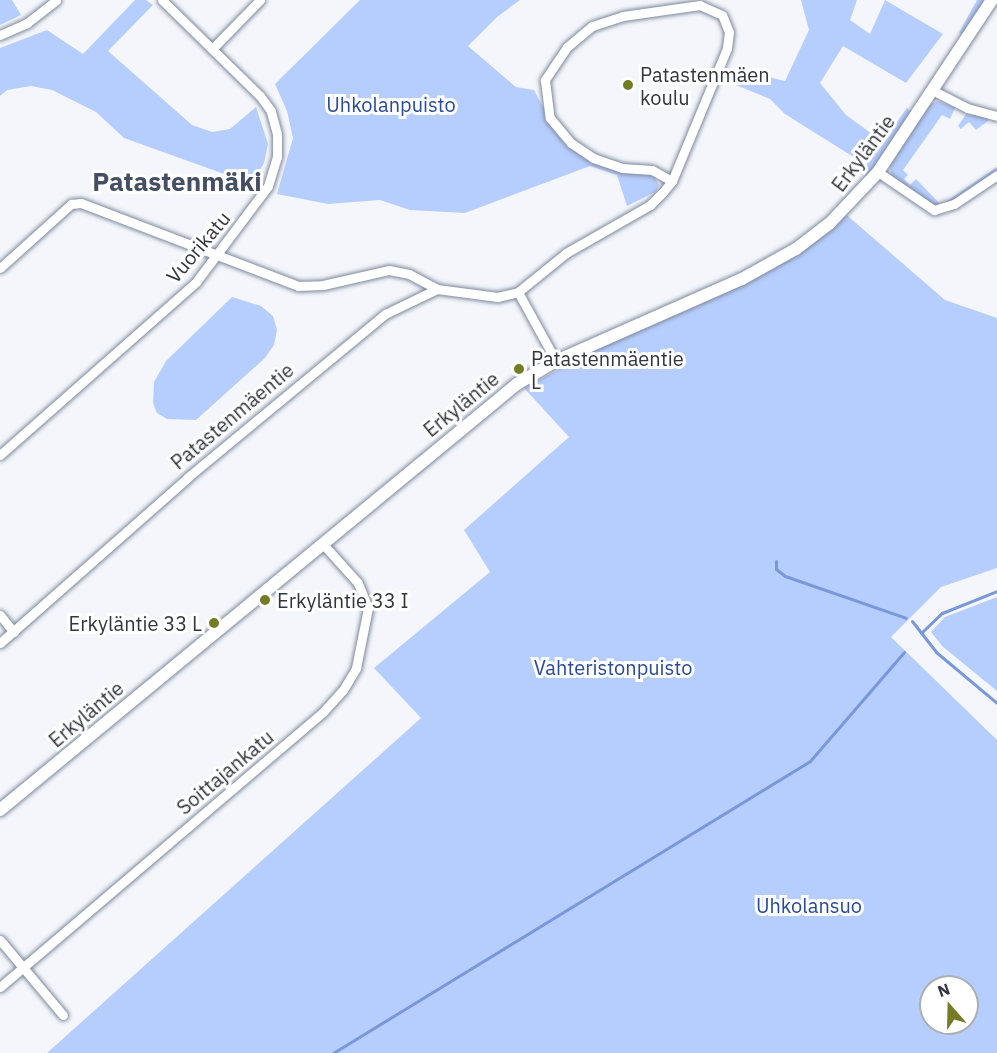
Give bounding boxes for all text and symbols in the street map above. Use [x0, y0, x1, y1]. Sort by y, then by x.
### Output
place label: Patastenmäen koulu [640, 62, 770, 109]
marker: Patastenmäen koulu [621, 78, 635, 92]
park label: Uhkolanpuisto [326, 92, 456, 116]
street label: Erkyläntie [826, 110, 900, 196]
district label: Patastenmäki [92, 166, 262, 198]
street label: Vuorikatu [161, 206, 235, 288]
place label: Patastenmäentie L [531, 346, 684, 393]
street label: Patastenmäentie [166, 358, 298, 474]
marker: Patastenmäentie L [512, 362, 526, 376]
street label: Erkyläntie [418, 366, 504, 442]
place label: Erkyläntie 33 I [277, 588, 408, 612]
marker: Erkyläntie 33 I [258, 593, 272, 607]
place label: Erkyläntie 33 L [69, 611, 202, 635]
marker: Erkyläntie 33 L [207, 616, 221, 630]
park label: Vahteristonpuisto [534, 655, 692, 679]
street label: Erkyläntie [44, 676, 128, 752]
street label: Soittajankatu [172, 725, 278, 819]
park label: Uhkolansuo [756, 893, 862, 917]
north arrow [919, 975, 979, 1035]
text: N [935, 979, 952, 1001]

